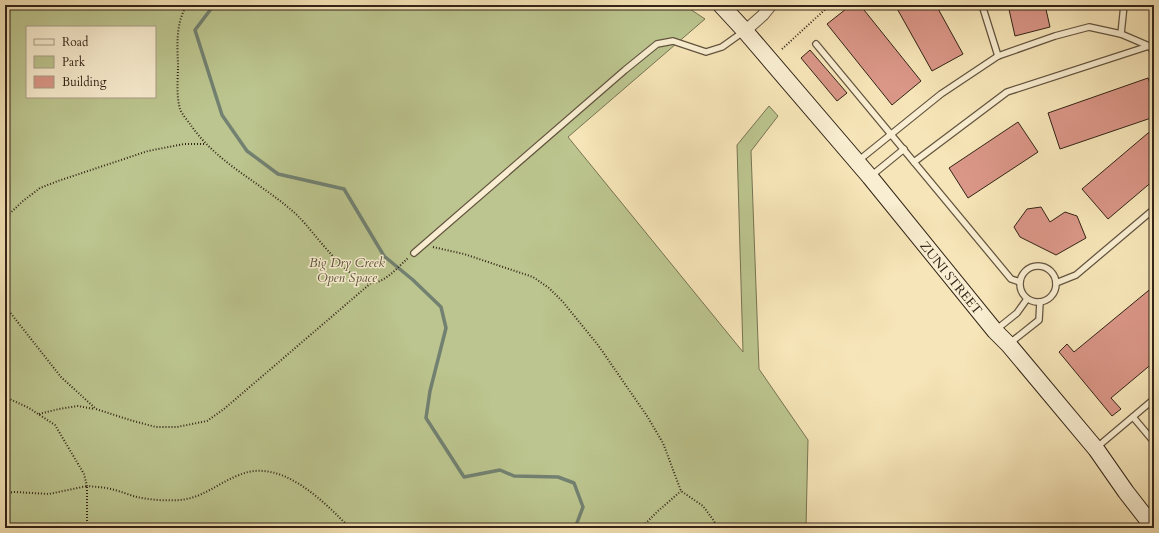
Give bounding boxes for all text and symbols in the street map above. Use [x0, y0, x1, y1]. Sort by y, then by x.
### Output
legend [26, 26, 156, 98]
text: Road [62, 34, 89, 50]
text: Park [62, 54, 86, 70]
text: Building [62, 74, 107, 90]
street label: ZUNI STREET [916, 238, 986, 319]
park label: Big Dry Creek Open Space [309, 254, 386, 287]

